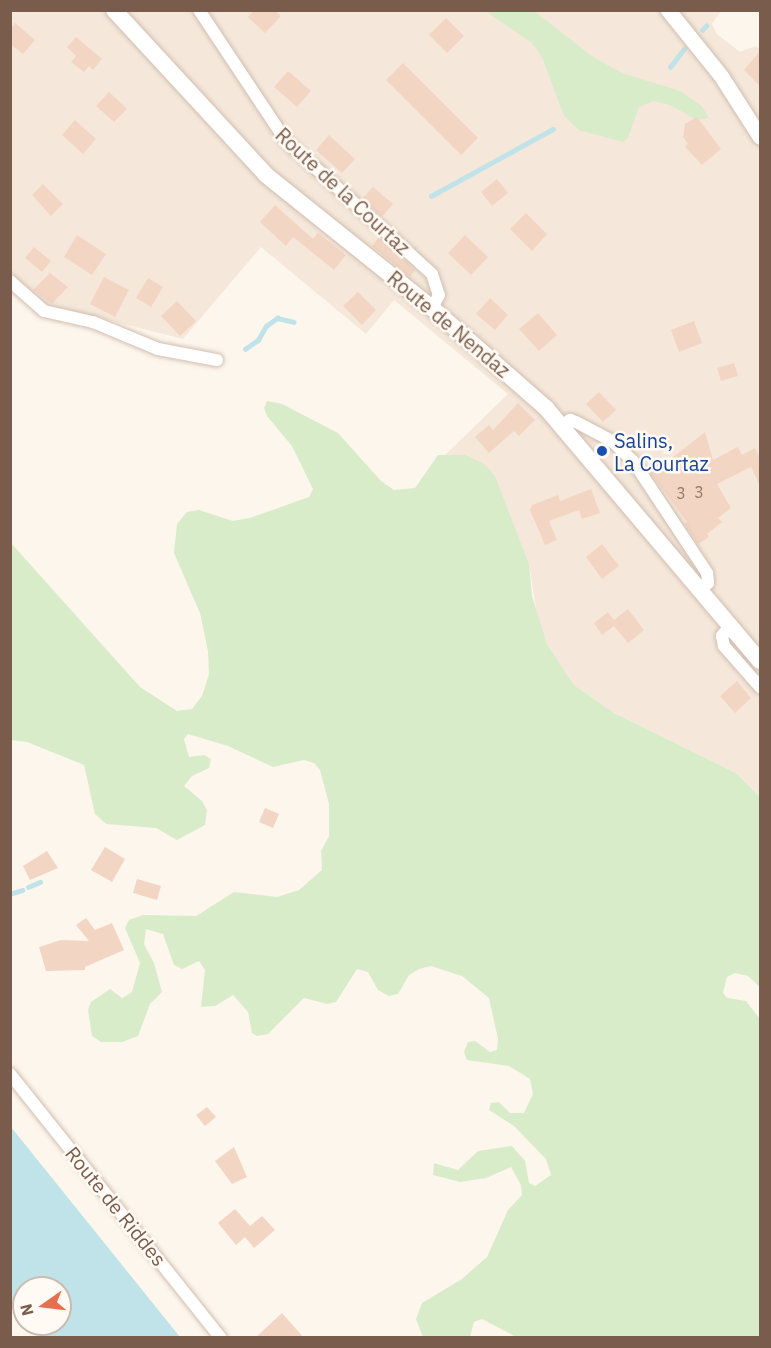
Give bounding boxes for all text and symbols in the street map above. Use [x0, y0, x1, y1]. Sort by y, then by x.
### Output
street label: Route de la Courtaz [271, 122, 415, 260]
street label: Route de Nendaz [383, 266, 515, 382]
place label: Salins, La Courtaz [614, 428, 709, 475]
marker: Salins, La Courtaz [595, 444, 609, 458]
house number: 3 [694, 482, 704, 502]
house number: 3 [676, 483, 686, 503]
street label: Route de Riddes [61, 1141, 171, 1271]
north arrow [12, 1276, 72, 1336]
text: N [15, 1302, 38, 1318]

